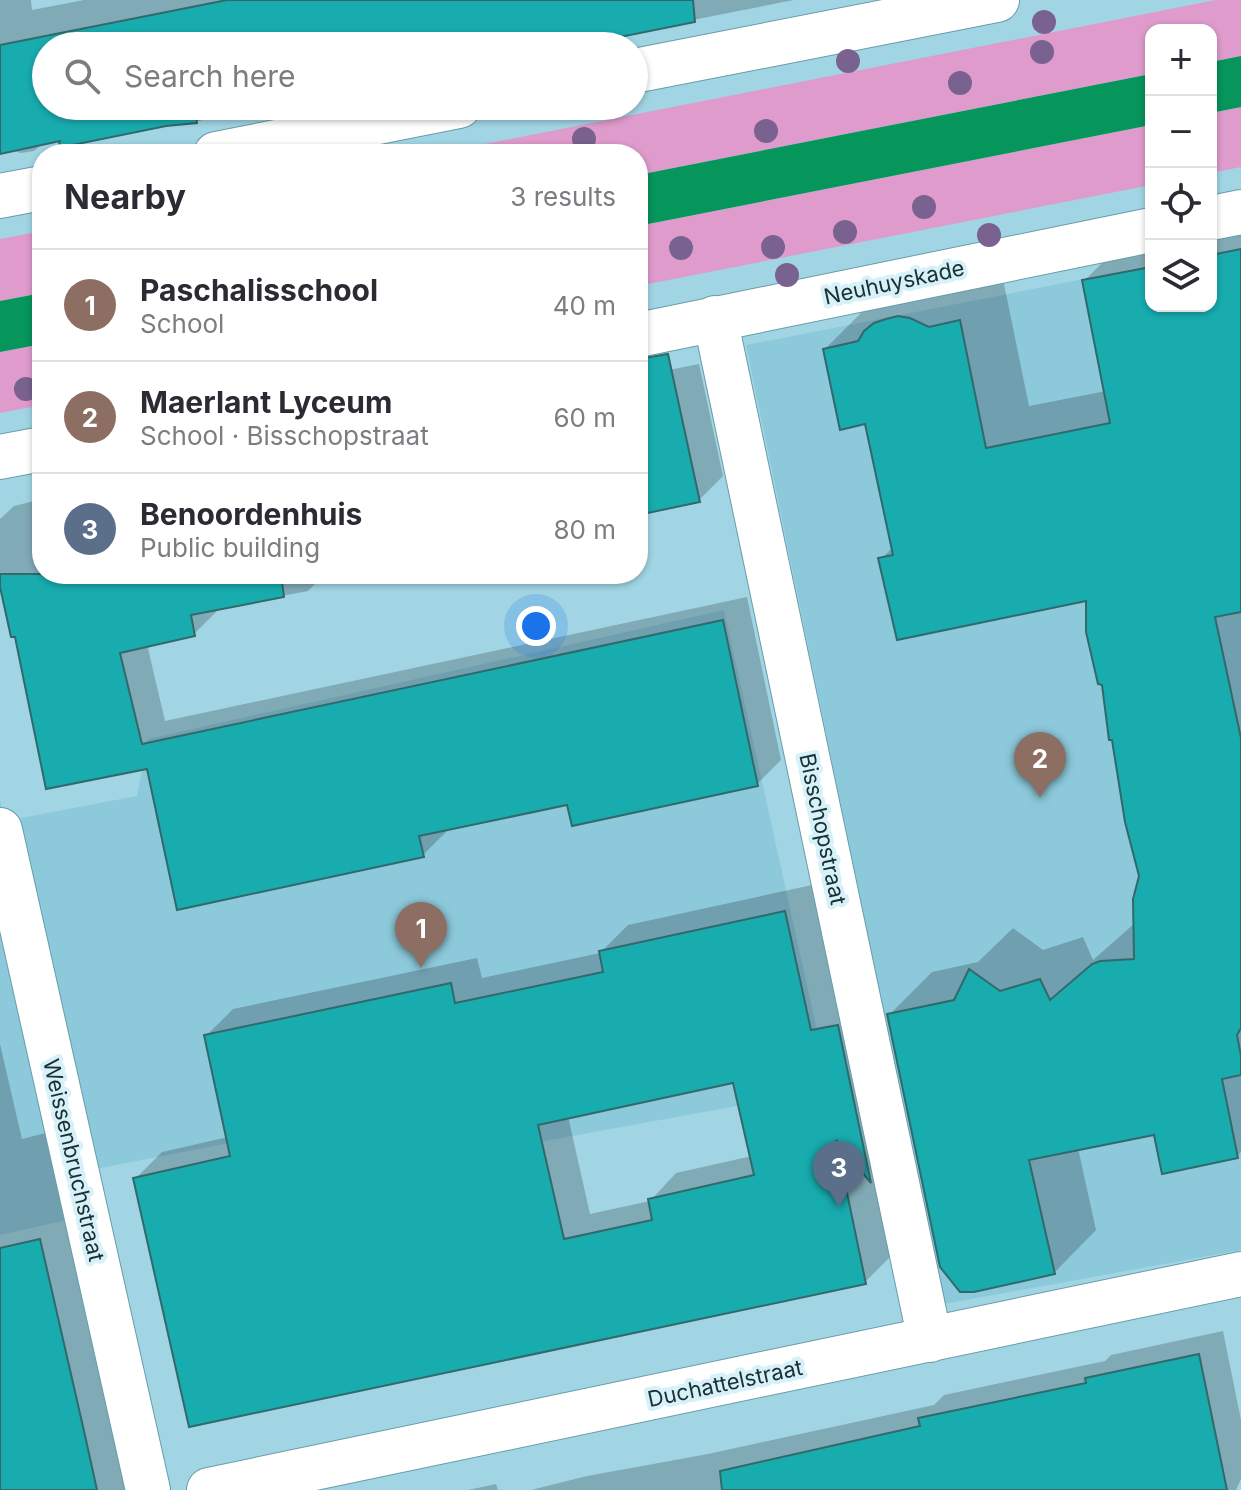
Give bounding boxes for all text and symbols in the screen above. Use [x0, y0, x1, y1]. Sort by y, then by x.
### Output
map controls [1145, 24, 1217, 312]
button: + [1145, 24, 1217, 96]
search box [32, 32, 648, 120]
icon: search [60, 54, 104, 98]
text: Search here [124, 58, 296, 94]
button: − [1145, 96, 1217, 168]
button: locate [1145, 168, 1217, 240]
text: Nearby [64, 176, 186, 217]
text: 3 results [510, 181, 616, 212]
button: layers [1145, 240, 1217, 312]
street label: Neuhuyskade [821, 254, 967, 310]
text: Paschalisschool [140, 272, 378, 308]
text: 1 [84, 290, 96, 321]
text: 40 m [553, 290, 616, 321]
text: School [140, 308, 224, 339]
text: Maerlant Lyceum [140, 384, 392, 420]
text: 2 [82, 402, 98, 433]
text: 60 m [553, 402, 616, 433]
text: School · Bisschopstraat [140, 420, 429, 451]
text: Benoordenhuis [140, 496, 362, 532]
text: 3 [82, 514, 98, 545]
text: 80 m [553, 514, 616, 545]
text: Public building [140, 532, 320, 563]
your location [516, 606, 556, 646]
pin: 2 [1014, 732, 1066, 798]
street label: Bisschopstraat [794, 751, 852, 907]
pin: 1 [395, 902, 447, 968]
street label: Weissenbruchstraat [38, 1056, 110, 1264]
pin: 3 [813, 1141, 865, 1207]
street label: Duchattelstraat [645, 1354, 805, 1412]

